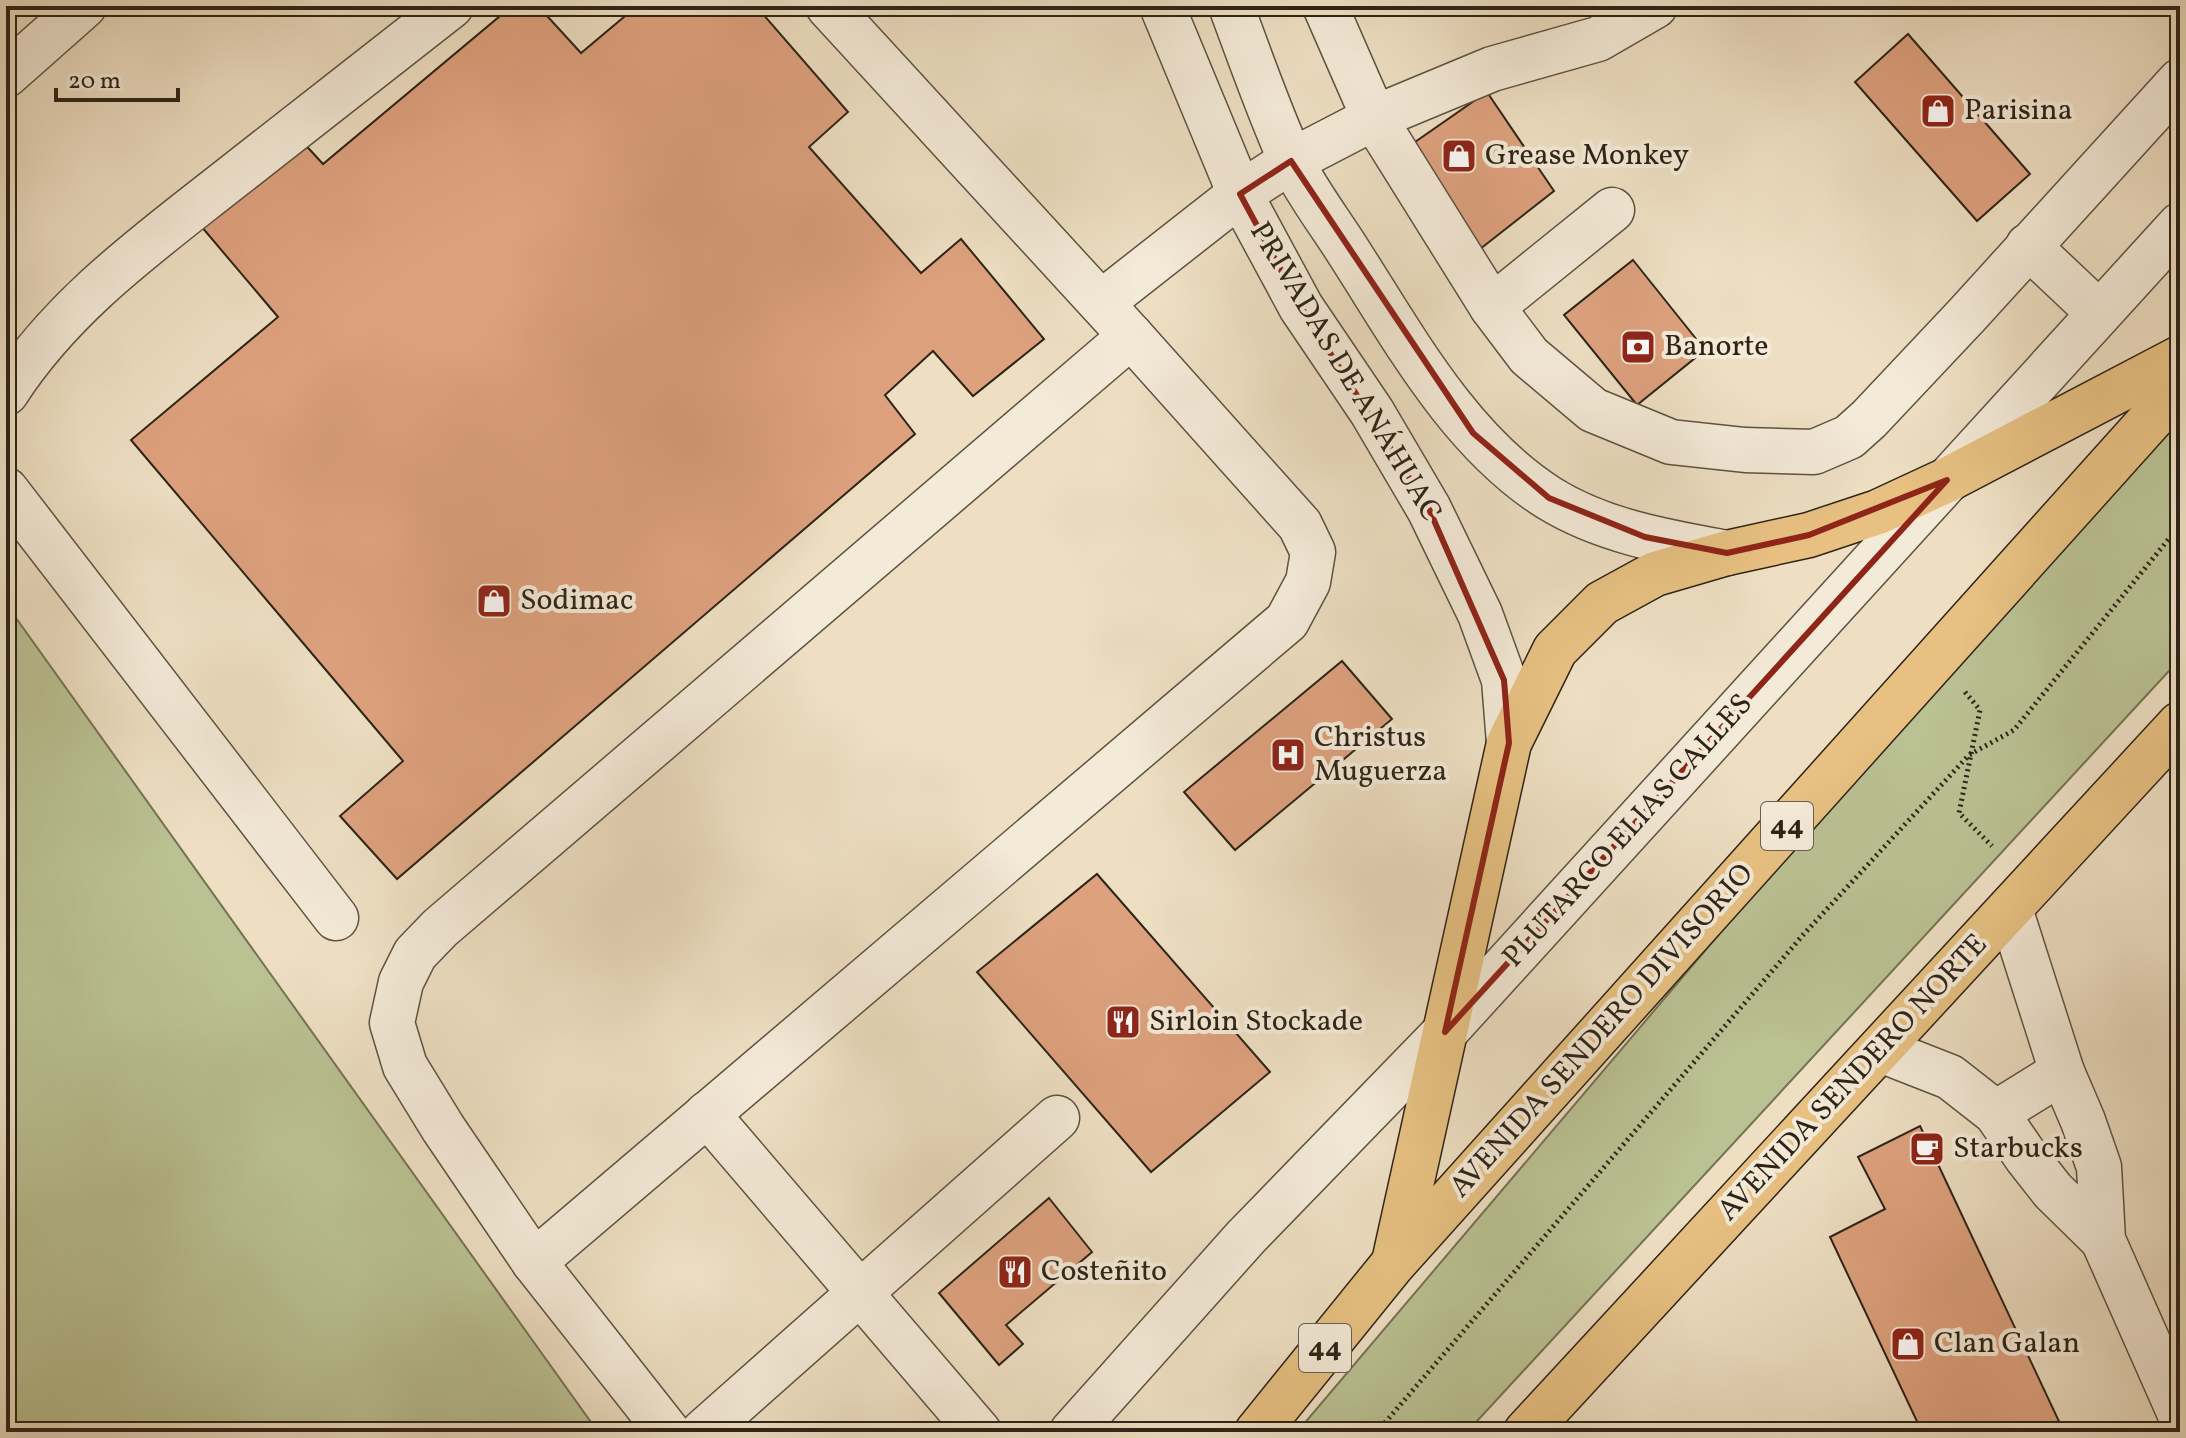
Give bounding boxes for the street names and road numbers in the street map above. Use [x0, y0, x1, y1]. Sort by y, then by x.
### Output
street label: PRIVADAS DE ANÁHUAC [1239, 214, 1451, 530]
street label: PLUTARCO ELIAS CALLES [1493, 685, 1763, 977]
road number: 44 [1761, 802, 1813, 850]
street label: AVENIDA SENDERO DIVISORIO [1440, 855, 1764, 1207]
street label: AVENIDA SENDERO NORTE [1708, 925, 1998, 1231]
road number: 44 [1299, 1324, 1351, 1372]

